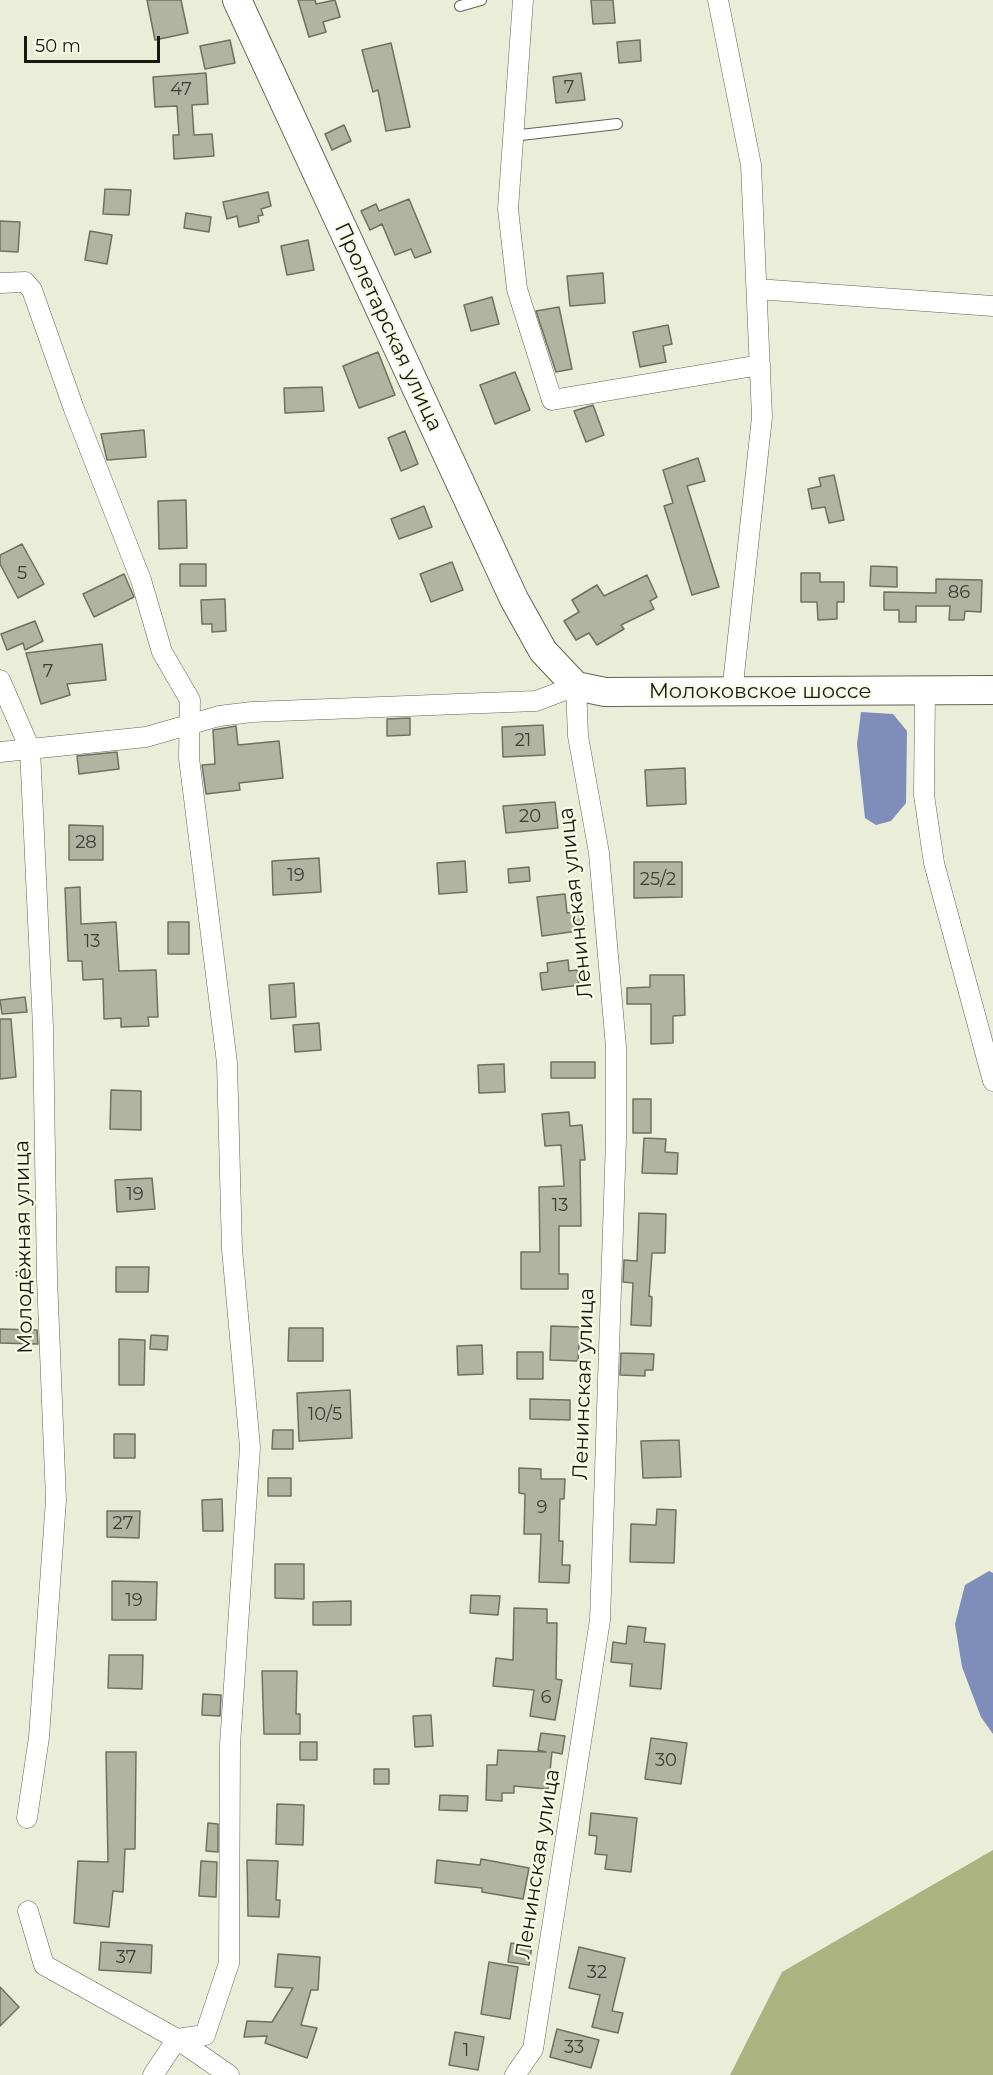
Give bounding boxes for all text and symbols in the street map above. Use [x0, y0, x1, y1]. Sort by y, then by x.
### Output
scale bar [27, 24, 164, 62]
text: 50 m [35, 35, 81, 57]
house number: 7 [564, 77, 574, 99]
house number: 47 [170, 79, 192, 101]
street label: Пролетарская улица [329, 219, 447, 435]
house number: 5 [17, 563, 27, 585]
house number: 86 [948, 582, 970, 604]
house number: 7 [43, 661, 53, 683]
street label: Молоковское шоссе [649, 679, 871, 705]
house number: 21 [515, 730, 531, 752]
house number: 20 [519, 806, 541, 828]
street label: Ленинская улица [553, 806, 599, 1000]
house number: 28 [75, 832, 97, 854]
house number: 19 [287, 865, 305, 887]
house number: 25/2 [640, 869, 676, 891]
house number: 13 [84, 931, 100, 953]
street label: Молодёжная улица [10, 1140, 38, 1354]
house number: 19 [126, 1184, 144, 1206]
house number: 13 [552, 1195, 568, 1217]
street label: Ленинская улица [568, 1288, 600, 1480]
house number: 10/5 [308, 1404, 342, 1426]
house number: 9 [537, 1497, 547, 1519]
house number: 27 [113, 1513, 133, 1535]
house number: 19 [125, 1590, 143, 1612]
house number: 6 [541, 1687, 551, 1709]
house number: 30 [655, 1750, 677, 1772]
street label: Ленинская улица [511, 1767, 565, 1961]
house number: 37 [116, 1947, 136, 1969]
house number: 32 [587, 1962, 607, 1984]
house number: 33 [564, 2037, 584, 2059]
house number: 1 [463, 2040, 469, 2062]

